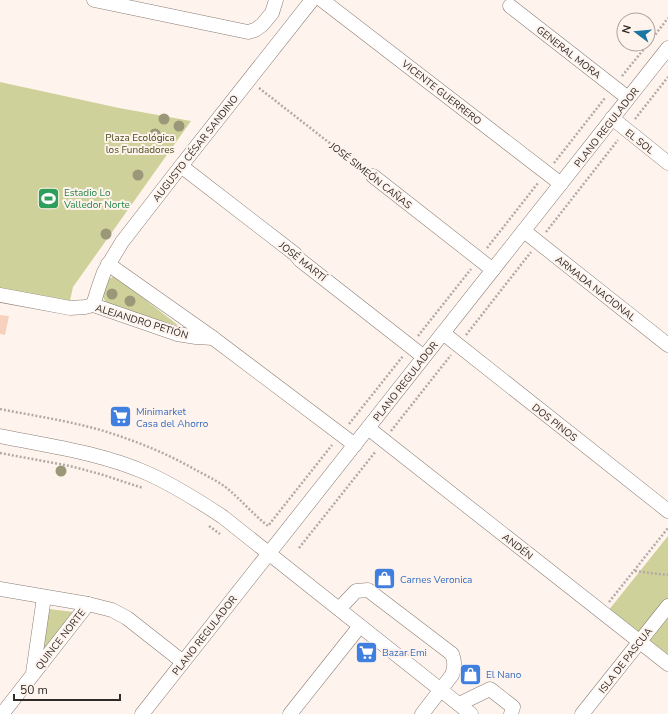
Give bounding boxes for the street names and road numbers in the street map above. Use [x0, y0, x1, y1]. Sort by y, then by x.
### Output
street label: GENERAL MORA [533, 23, 604, 83]
street label: VICENTE GUERRERO [398, 57, 484, 129]
street label: PLANO REGULADOR [571, 85, 643, 170]
street label: AUGUSTO CÉSAR SANDINO [150, 92, 242, 205]
street label: EL SOL [622, 126, 657, 158]
street label: JOSÉ SIMEÓN CAÑAS [326, 139, 414, 212]
street label: JOSÉ MARTÍ [275, 238, 330, 286]
street label: ARMADA NACIONAL [552, 253, 639, 325]
street label: ALEJANDRO PETIÓN [94, 301, 190, 343]
street label: PLANO REGULADOR [370, 339, 442, 424]
street label: DOS PINOS [529, 401, 580, 445]
street label: ANDÉN [499, 530, 536, 563]
street label: PLANO REGULADOR [169, 593, 241, 678]
street label: QUINCE NORTE [33, 606, 89, 673]
street label: ISLA DE PASCUA [596, 624, 656, 696]

